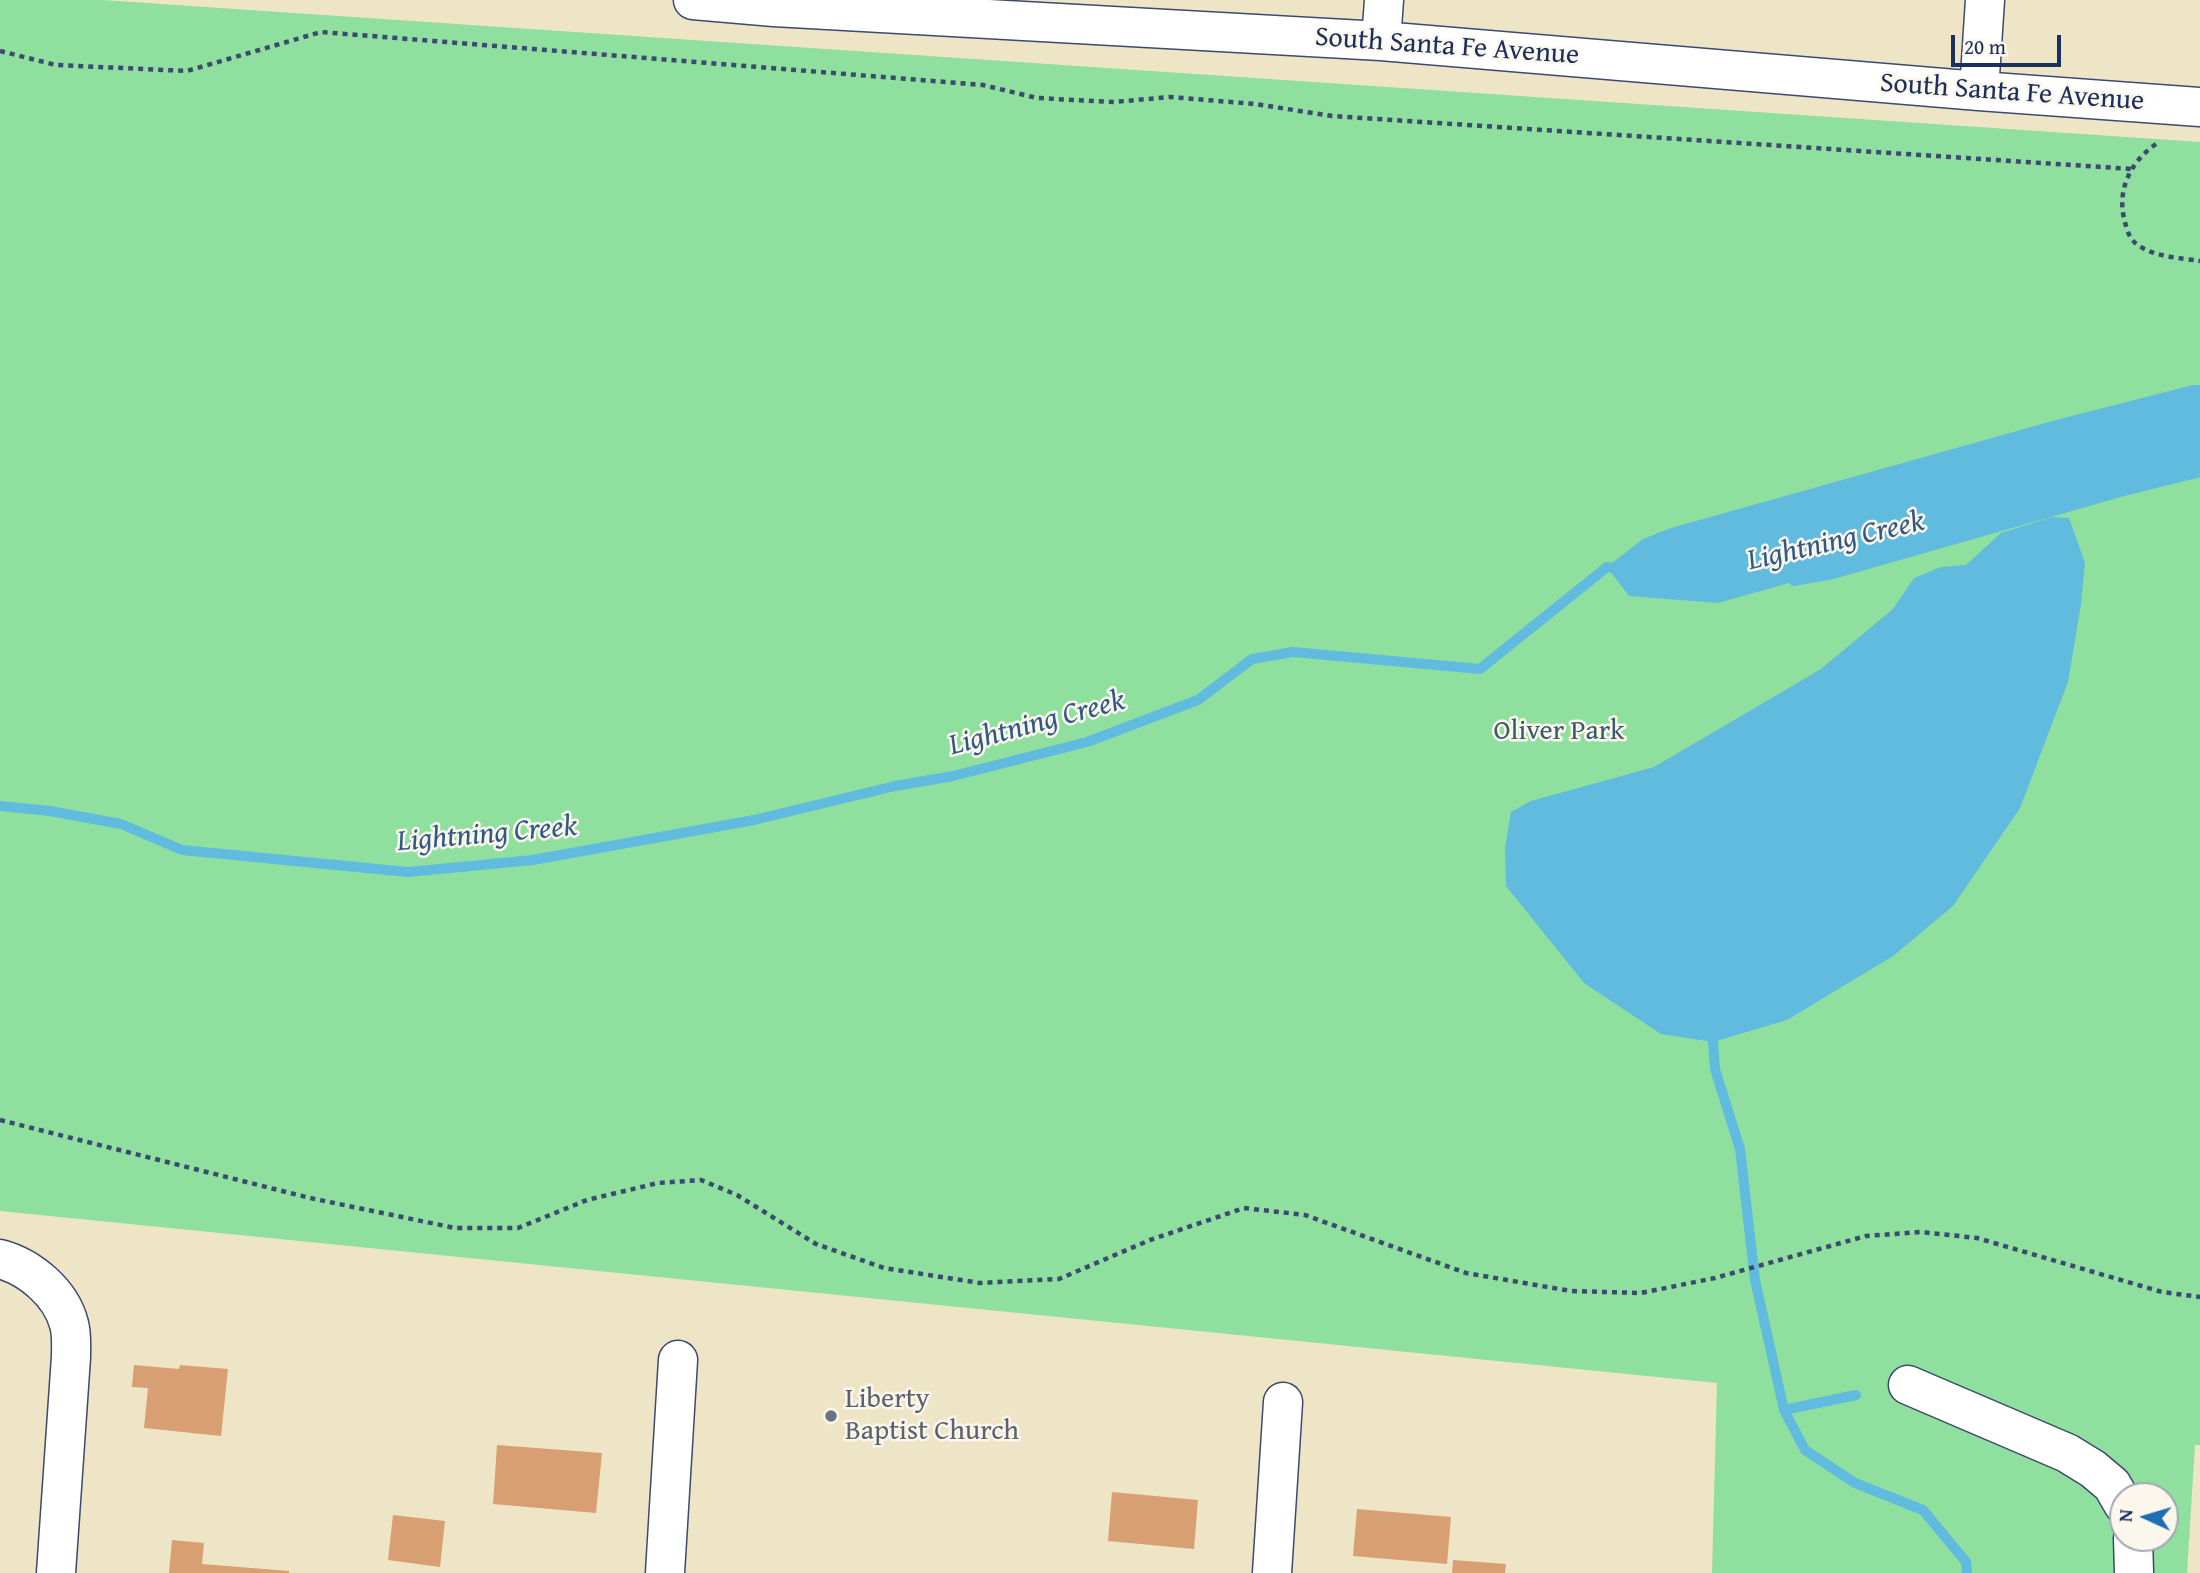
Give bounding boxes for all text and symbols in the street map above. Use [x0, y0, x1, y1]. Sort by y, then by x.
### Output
street label: South Santa Fe Avenue [1314, 21, 1580, 73]
scale bar [1955, 21, 2065, 65]
text: 20 m [1964, 31, 2006, 62]
street label: South Santa Fe Avenue [1879, 67, 2145, 119]
water label: Lightning Creek [1744, 504, 1928, 580]
water label: Lightning Creek [945, 683, 1129, 765]
park label: Oliver Park [1494, 715, 1624, 749]
water label: Lightning Creek [396, 809, 578, 861]
place label: Liberty Baptist Church [845, 1383, 1019, 1449]
marker: Liberty Baptist Church [823, 1408, 839, 1424]
north arrow [2109, 1482, 2179, 1552]
text: N [2111, 1508, 2139, 1523]

